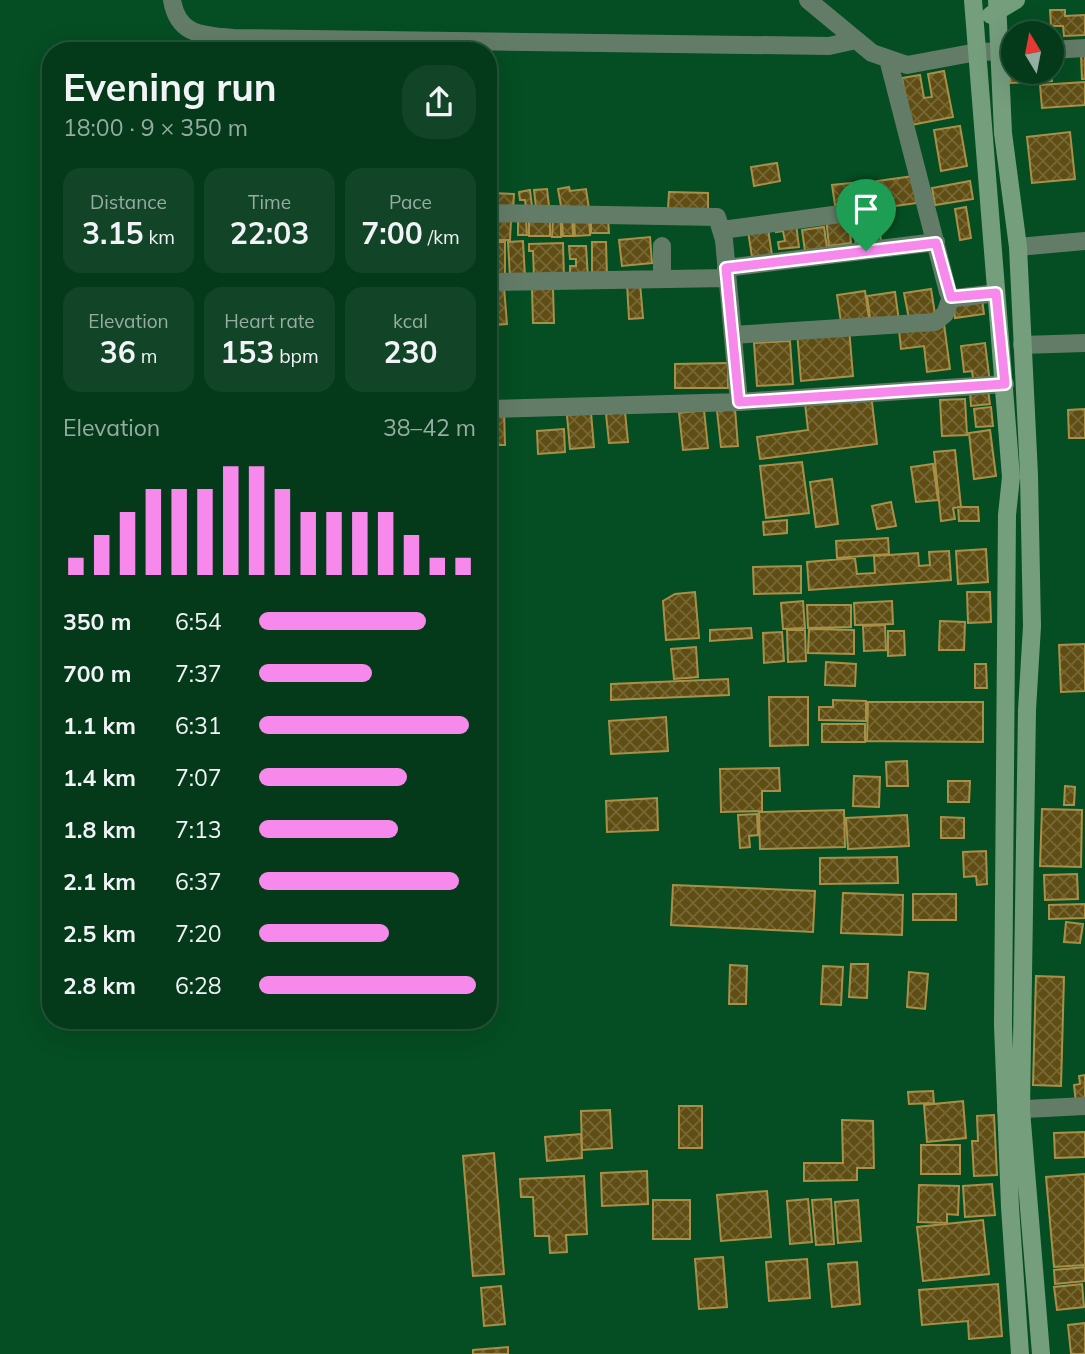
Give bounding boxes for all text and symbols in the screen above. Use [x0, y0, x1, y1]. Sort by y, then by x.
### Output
north arrow [1001, 21, 1064, 84]
map controls [1001, 21, 1064, 84]
text: Evening run [63, 63, 277, 111]
button: share [402, 65, 476, 139]
text: 18:00 · 9 × 350 m [63, 113, 248, 142]
pin [836, 179, 896, 251]
text: Distance [90, 190, 167, 214]
text: Time [248, 190, 291, 214]
text: Pace [389, 190, 432, 214]
icon: arrive [847, 190, 885, 228]
text: 3.15 [82, 214, 144, 252]
text: 22:03 [230, 214, 309, 252]
text: 7:00 [361, 214, 423, 252]
text: km [144, 225, 175, 249]
text: /km [423, 225, 460, 249]
text: Elevation [88, 309, 169, 333]
text: Heart rate [224, 309, 315, 333]
text: kcal [393, 309, 428, 333]
text: 36 [100, 333, 136, 371]
text: 153 [220, 333, 274, 371]
text: 230 [384, 333, 438, 371]
text: m [136, 344, 157, 368]
text: bpm [274, 344, 319, 368]
text: Elevation [63, 413, 160, 442]
text: 38–42 m [383, 413, 476, 442]
text: 350 m [63, 607, 131, 636]
text: 6:54 [175, 607, 222, 636]
text: 700 m [63, 659, 131, 688]
text: 7:37 [175, 659, 222, 688]
text: 1.1 km [63, 711, 136, 740]
text: 6:31 [175, 711, 222, 740]
text: 1.4 km [63, 763, 136, 792]
text: 7:07 [175, 763, 222, 792]
text: 1.8 km [63, 815, 136, 844]
text: 7:13 [175, 815, 222, 844]
text: 2.1 km [63, 867, 136, 896]
text: 6:37 [175, 867, 222, 896]
text: 2.5 km [63, 919, 136, 948]
text: 7:20 [175, 919, 222, 948]
text: 2.8 km [63, 971, 136, 1000]
text: 6:28 [175, 971, 222, 1000]

